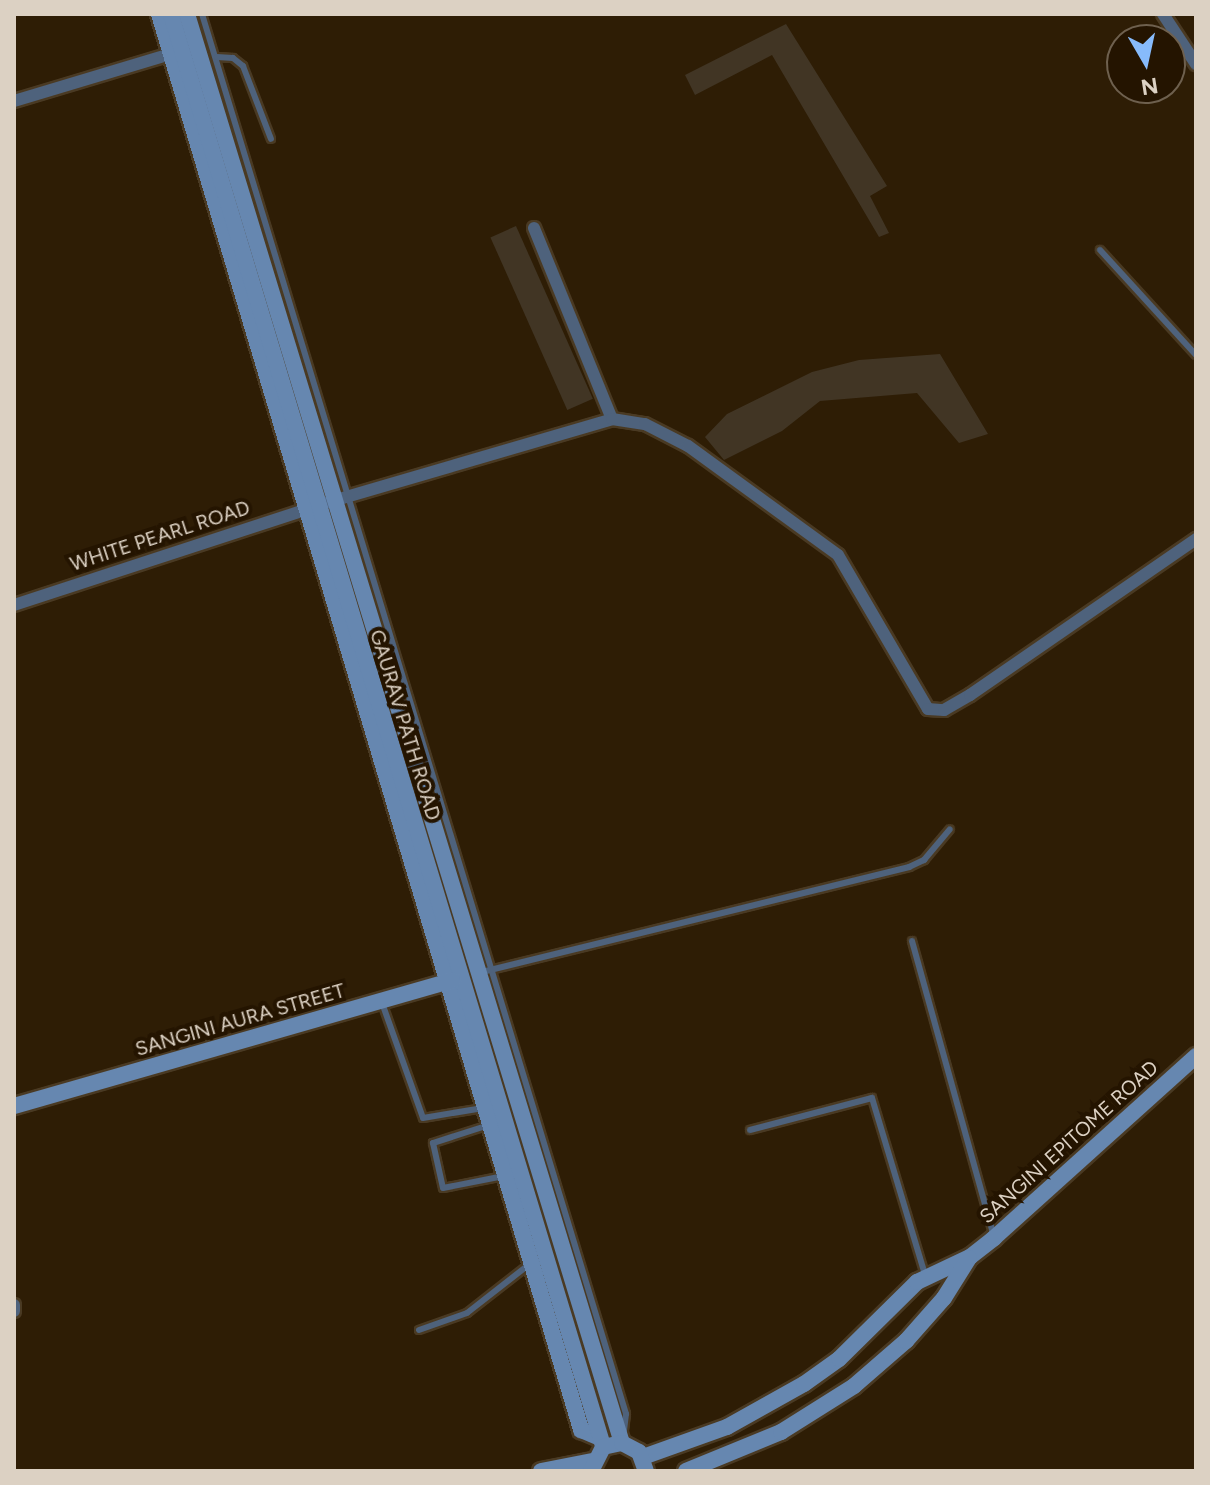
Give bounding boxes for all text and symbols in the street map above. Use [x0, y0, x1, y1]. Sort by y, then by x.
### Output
north arrow [1106, 24, 1186, 104]
text: N [1139, 72, 1160, 101]
street label: WHITE PEARL ROAD [67, 496, 253, 576]
street label: GAURAV PATH ROAD [365, 627, 445, 823]
street label: SANGINI AURA STREET [133, 979, 347, 1061]
street label: SANGINI EPITOME ROAD [975, 1056, 1163, 1228]

